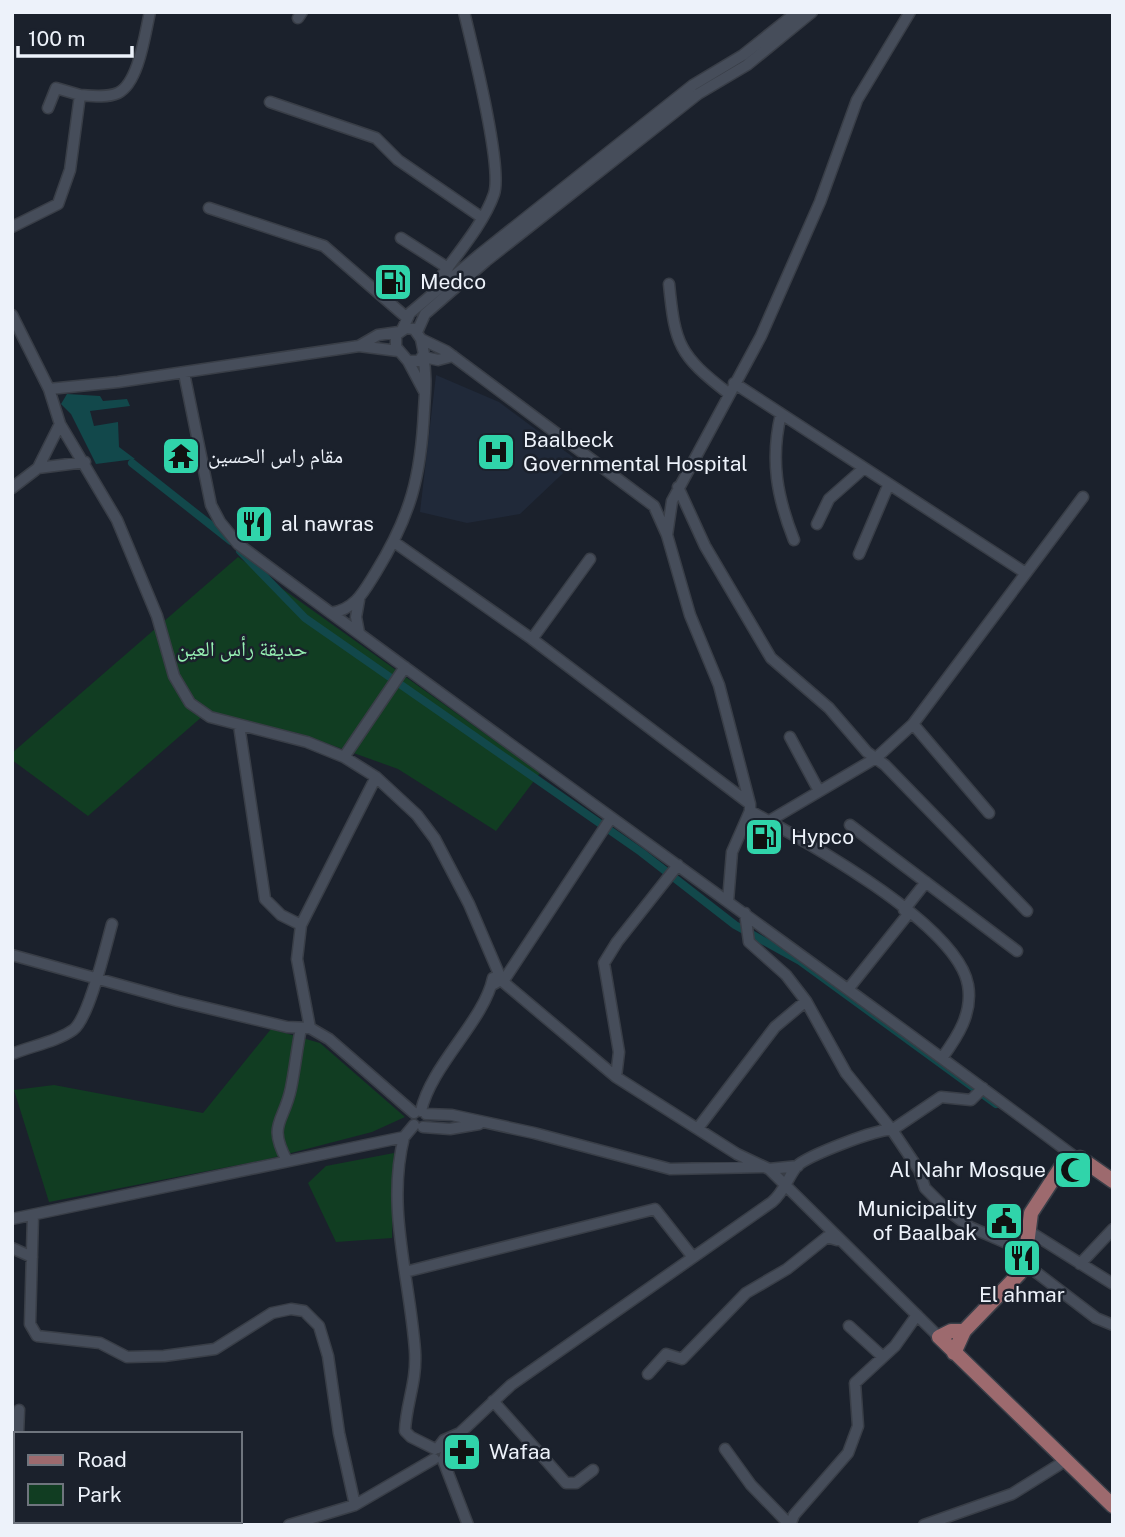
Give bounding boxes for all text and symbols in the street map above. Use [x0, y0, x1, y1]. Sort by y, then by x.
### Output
scale bar [18, 14, 131, 58]
text: 100 m [28, 26, 85, 51]
fuel station icon: Medco [372, 261, 414, 303]
place label: Medco [420, 269, 486, 294]
place label: Baalbeck Governmental Hospital [523, 427, 748, 476]
hospital icon: Baalbeck Governmental Hospital [475, 431, 517, 473]
temple icon: مقام راس الحسين [160, 435, 202, 477]
place label: مقام راس الحسين [208, 443, 343, 470]
restaurant icon: al nawras [233, 503, 275, 545]
place label: al nawras [281, 511, 374, 536]
park label: حديقة رأس العين [177, 636, 307, 662]
fuel station icon: Hypco [743, 816, 785, 858]
place label: Hypco [791, 824, 854, 849]
mosque icon: Al Nahr Mosque [1052, 1149, 1094, 1191]
place label: Al Nahr Mosque [889, 1157, 1046, 1182]
place label: Municipality of Baalbak [857, 1196, 977, 1245]
public building icon: Municipality of Baalbak [983, 1200, 1025, 1242]
restaurant icon: El ahmar [1001, 1237, 1043, 1279]
place label: El ahmar [979, 1282, 1065, 1307]
pharmacy icon: Wafaa [441, 1431, 483, 1473]
legend [14, 1432, 242, 1523]
place label: Wafaa [489, 1439, 551, 1464]
text: Road [77, 1447, 127, 1472]
text: Park [77, 1482, 122, 1507]

